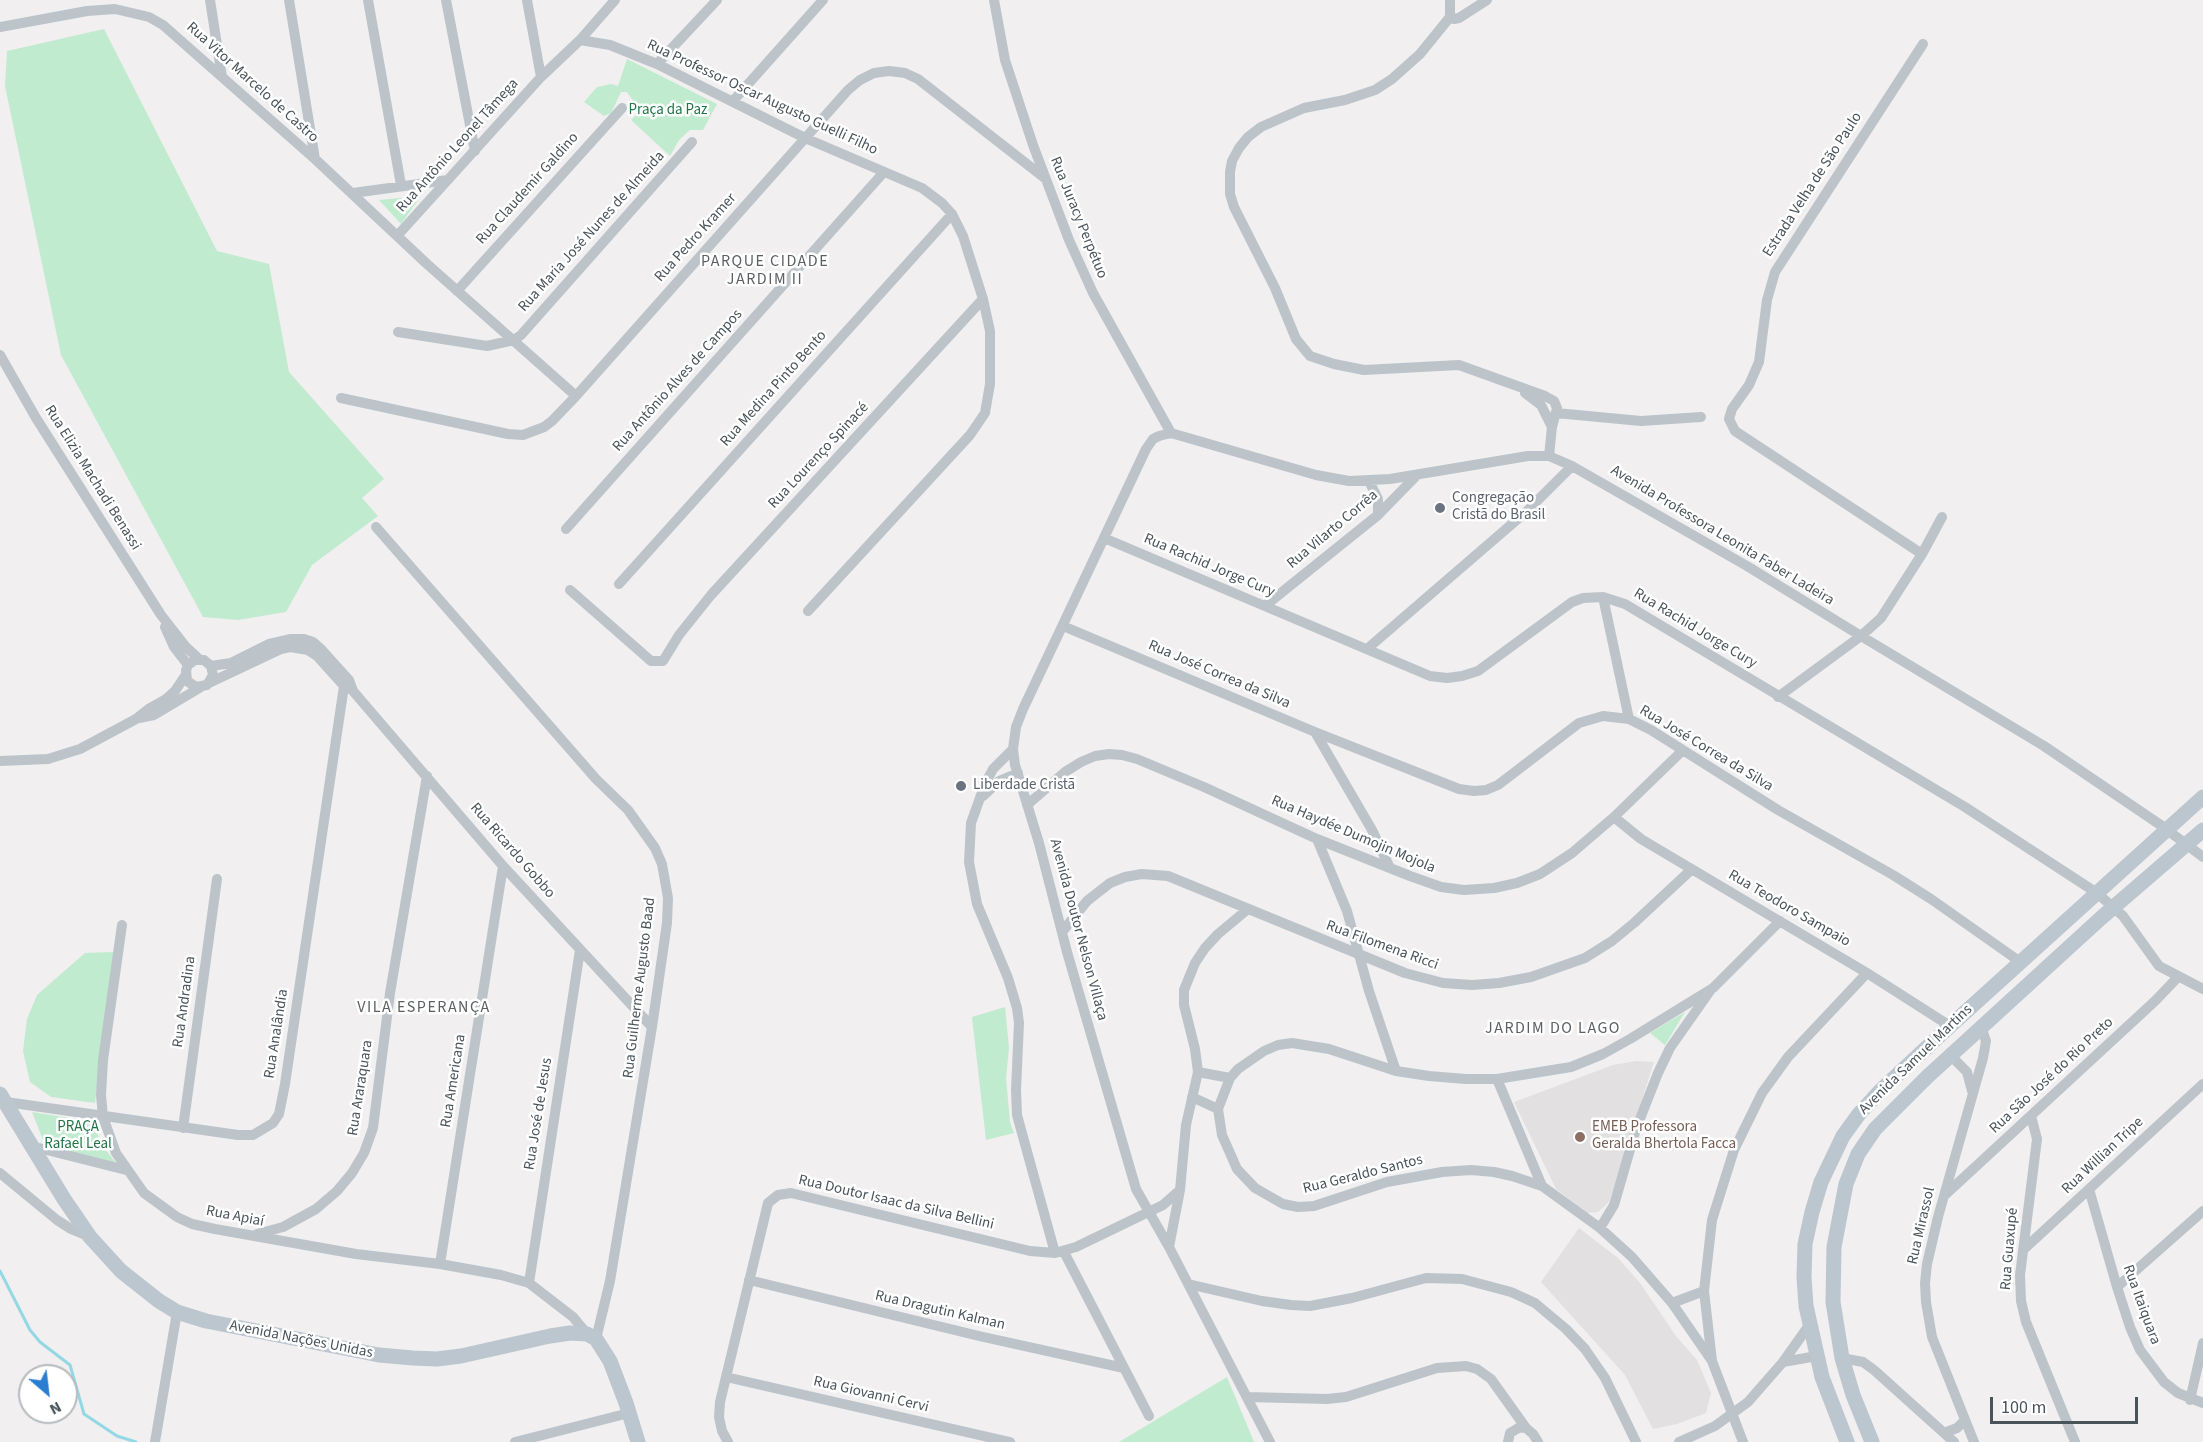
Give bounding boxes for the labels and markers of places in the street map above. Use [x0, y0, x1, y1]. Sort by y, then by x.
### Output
place label: Congregação Cristã do Brasil [1452, 490, 1545, 525]
marker: Congregação Cristã do Brasil [1433, 501, 1447, 515]
place label: Liberdade Cristã [973, 777, 1075, 795]
marker: Liberdade Cristã [954, 779, 968, 793]
place label: EMEB Professora Geralda Bhertola Facca [1592, 1119, 1736, 1154]
marker: EMEB Professora Geralda Bhertola Facca [1573, 1130, 1587, 1144]

